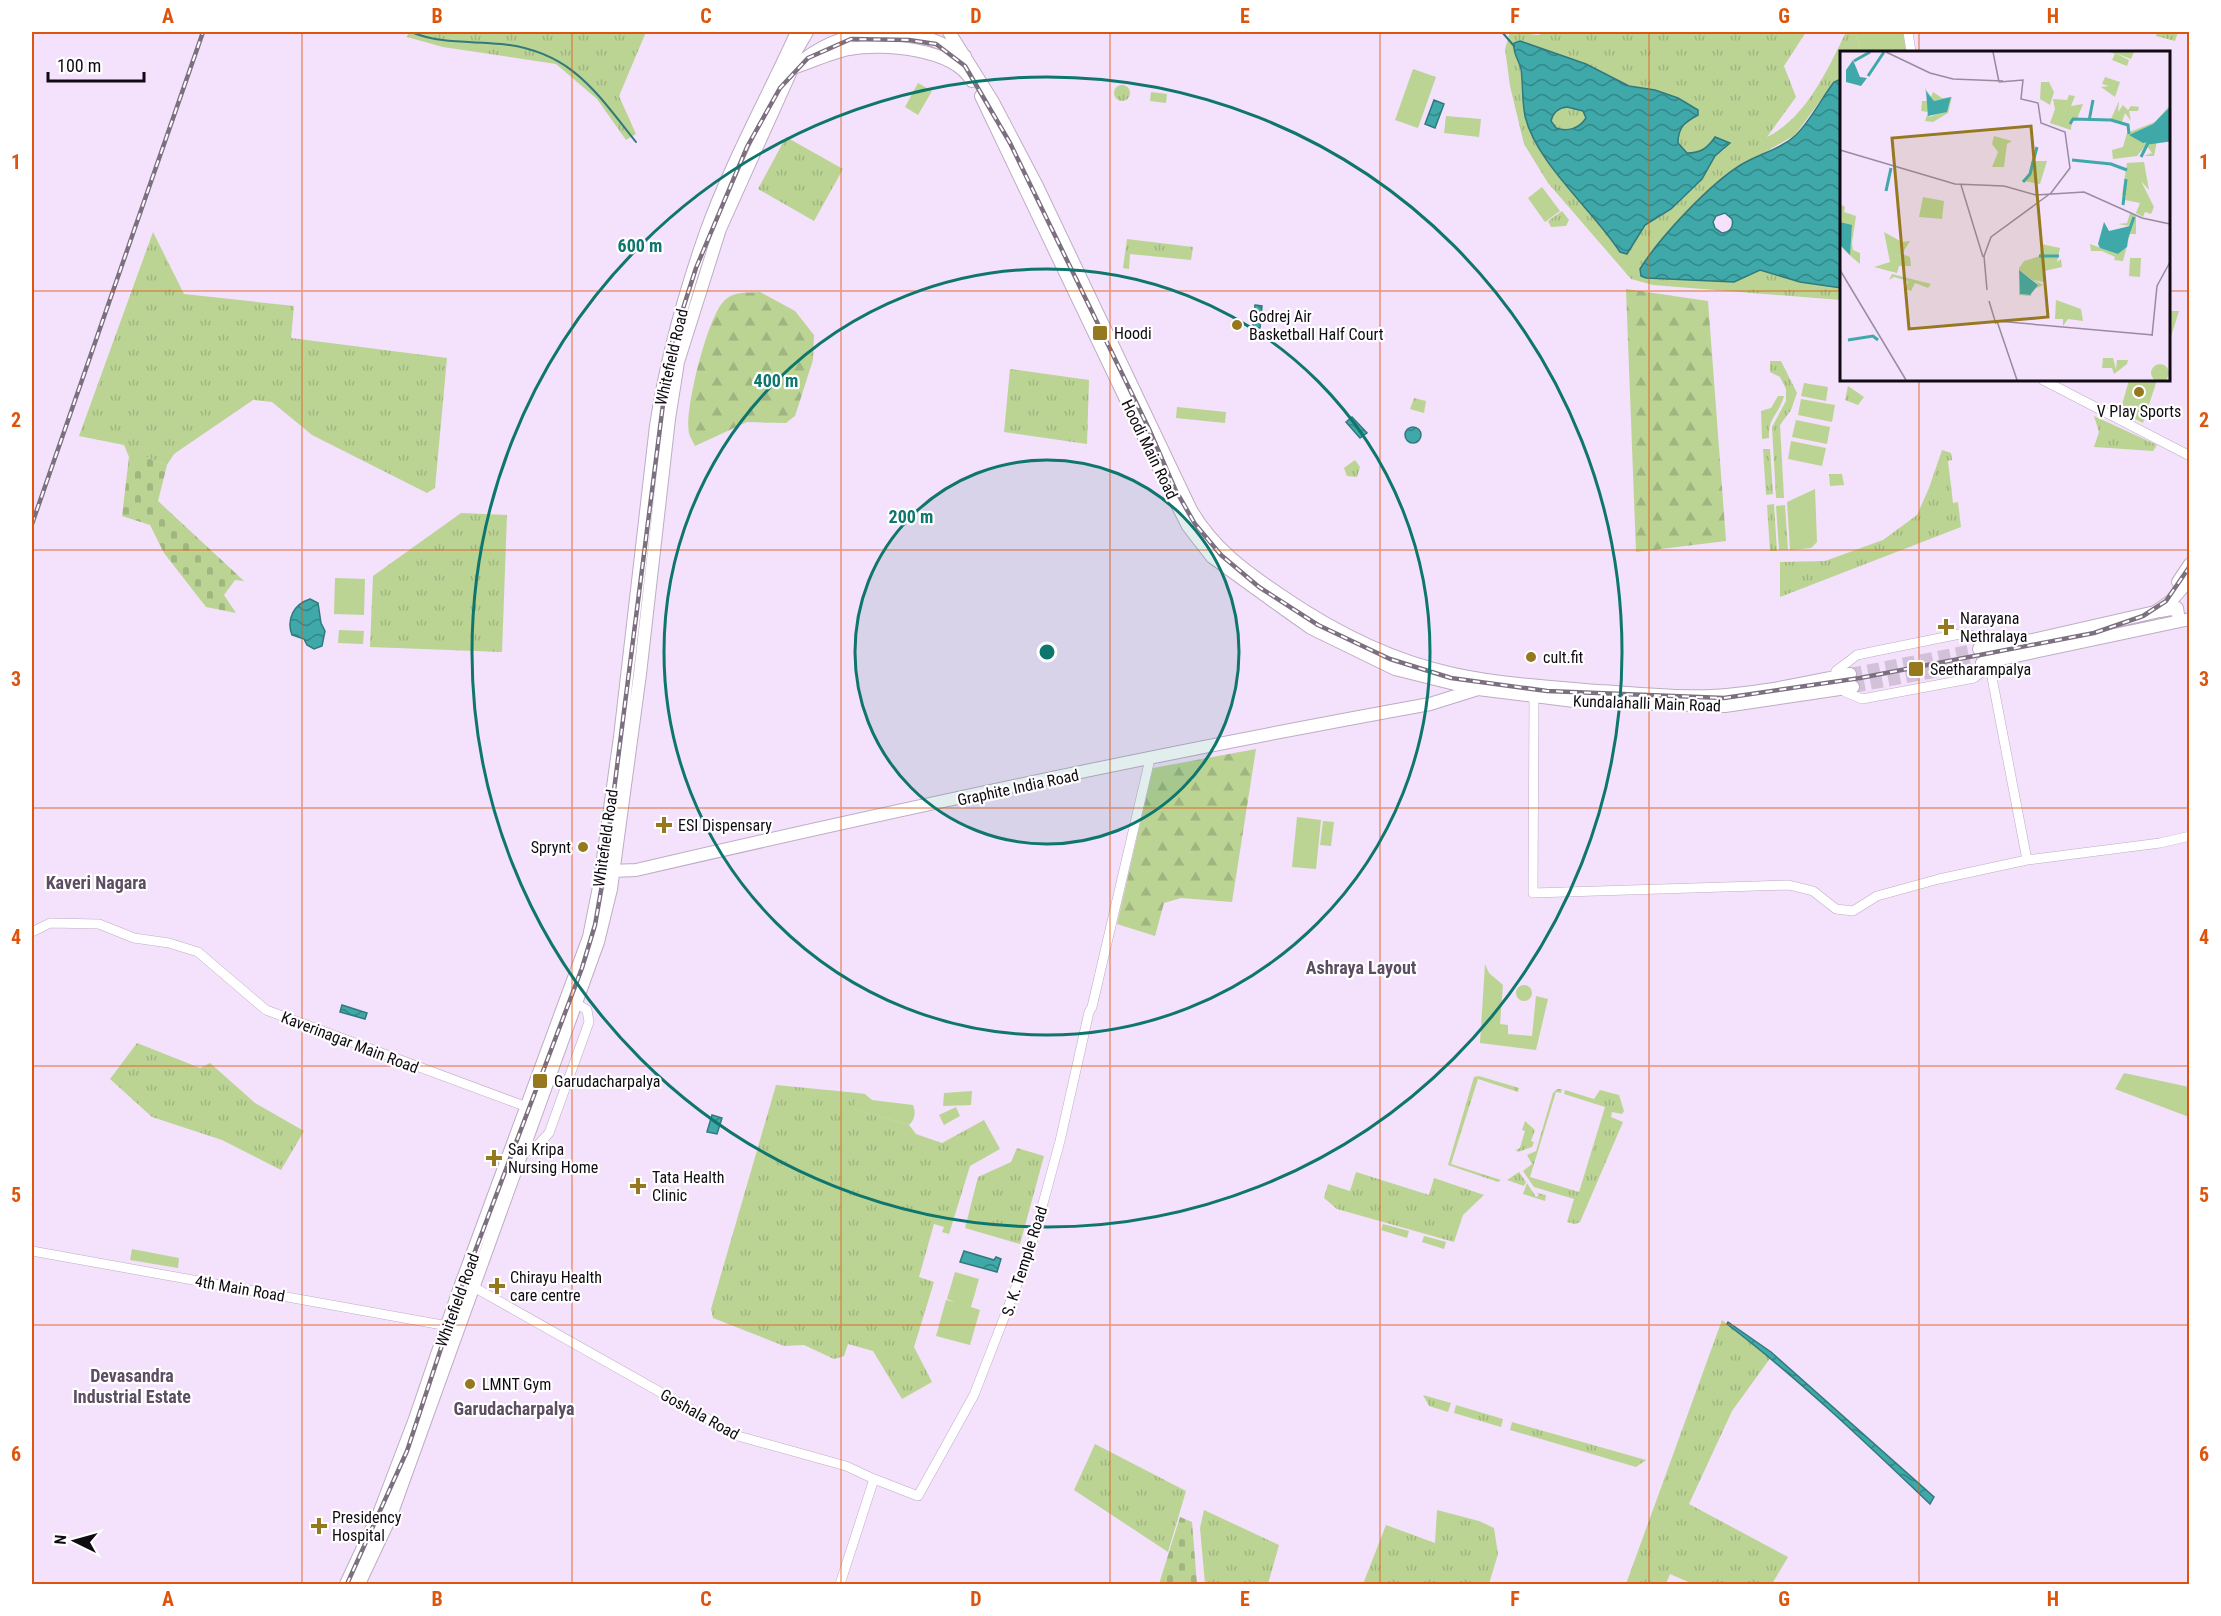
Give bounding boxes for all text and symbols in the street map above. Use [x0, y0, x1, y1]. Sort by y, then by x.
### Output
text: A [162, 4, 174, 28]
text: B [431, 4, 443, 28]
text: C [700, 4, 712, 28]
text: D [970, 4, 982, 28]
text: E [1240, 4, 1250, 28]
text: F [1510, 4, 1520, 28]
text: G [1778, 4, 1790, 28]
text: H [2047, 4, 2059, 28]
scale bar [48, 45, 144, 83]
inset map [1840, 51, 2170, 381]
text: 100 m [57, 55, 101, 76]
text: 1 [11, 150, 21, 174]
text: 1 [2199, 150, 2209, 174]
text: 600 m [618, 235, 662, 256]
street label: Whitefield Road [651, 307, 692, 407]
place label: Godrej Air Basketball Half Court [1249, 307, 1384, 344]
marker: Godrej Air Basketball Half Court [1230, 318, 1244, 332]
marker: Hoodi [1091, 324, 1109, 342]
place label: Hoodi [1114, 324, 1152, 343]
text: 400 m [754, 370, 798, 391]
marker: V Play Sports [2132, 385, 2146, 399]
street label: Hoodi Main Road [1117, 396, 1182, 502]
place label: V Play Sports [2097, 402, 2181, 421]
text: 2 [11, 408, 21, 432]
text: 2 [2199, 408, 2209, 432]
text: 200 m [889, 506, 933, 527]
place label: Narayana Nethralaya [1960, 609, 2028, 646]
marker: Narayana Nethralaya [1937, 618, 1955, 636]
centre of rings [1037, 642, 1057, 662]
place label: cult.fit [1543, 648, 1584, 667]
marker: cult.fit [1524, 650, 1538, 664]
marker: Seetharampalya [1907, 660, 1925, 678]
place label: Seetharampalya [1930, 660, 2031, 679]
text: 3 [11, 667, 21, 691]
text: 3 [2199, 667, 2209, 691]
street label: Kundalahalli Main Road [1573, 691, 1721, 716]
street label: Graphite India Road [956, 765, 1081, 810]
street label: Whitefield Road [589, 788, 622, 888]
marker: ESI Dispensary [655, 816, 673, 834]
place label: ESI Dispensary [678, 816, 772, 835]
place label: Sprynt [531, 838, 571, 857]
marker: Sprynt [576, 840, 590, 854]
district label: Kaveri Nagara [46, 872, 146, 893]
text: 4 [11, 925, 21, 949]
text: 4 [2199, 925, 2209, 949]
district label: Ashraya Layout [1306, 957, 1417, 978]
street label: Kaverinagar Main Road [278, 1008, 421, 1077]
marker: Garudacharpalya [531, 1072, 549, 1090]
place label: Garudacharpalya [554, 1072, 660, 1091]
place label: Sai Kripa Nursing Home [508, 1140, 598, 1177]
marker: Sai Kripa Nursing Home [485, 1149, 503, 1167]
place label: Tata Health Clinic [652, 1168, 724, 1205]
marker: Tata Health Clinic [629, 1177, 647, 1195]
text: 5 [11, 1183, 21, 1207]
text: 5 [2199, 1183, 2209, 1207]
street label: S. K. Temple Road [998, 1204, 1051, 1319]
street label: Whitefield Road [432, 1251, 483, 1350]
place label: Chirayu Health care centre [510, 1268, 602, 1305]
street label: 4th Main Road [193, 1271, 286, 1306]
marker: Chirayu Health care centre [488, 1277, 506, 1295]
district label: Devasandra Industrial Estate [73, 1365, 191, 1407]
place label: LMNT Gym [482, 1375, 551, 1394]
marker: LMNT Gym [463, 1377, 477, 1391]
street label: Goshala Road [657, 1385, 743, 1444]
district label: Garudacharpalya [453, 1398, 575, 1419]
text: 6 [11, 1442, 21, 1466]
text: 6 [2199, 1442, 2209, 1466]
place label: Presidency Hospital [332, 1508, 402, 1545]
north arrow [45, 1511, 105, 1571]
marker: Presidency Hospital [310, 1517, 328, 1535]
text: N [51, 1534, 70, 1545]
text: A [162, 1587, 174, 1611]
text: B [431, 1587, 443, 1611]
text: C [700, 1587, 712, 1611]
text: D [970, 1587, 982, 1611]
text: E [1240, 1587, 1250, 1611]
text: F [1510, 1587, 1520, 1611]
text: G [1778, 1587, 1790, 1611]
text: H [2047, 1587, 2059, 1611]

